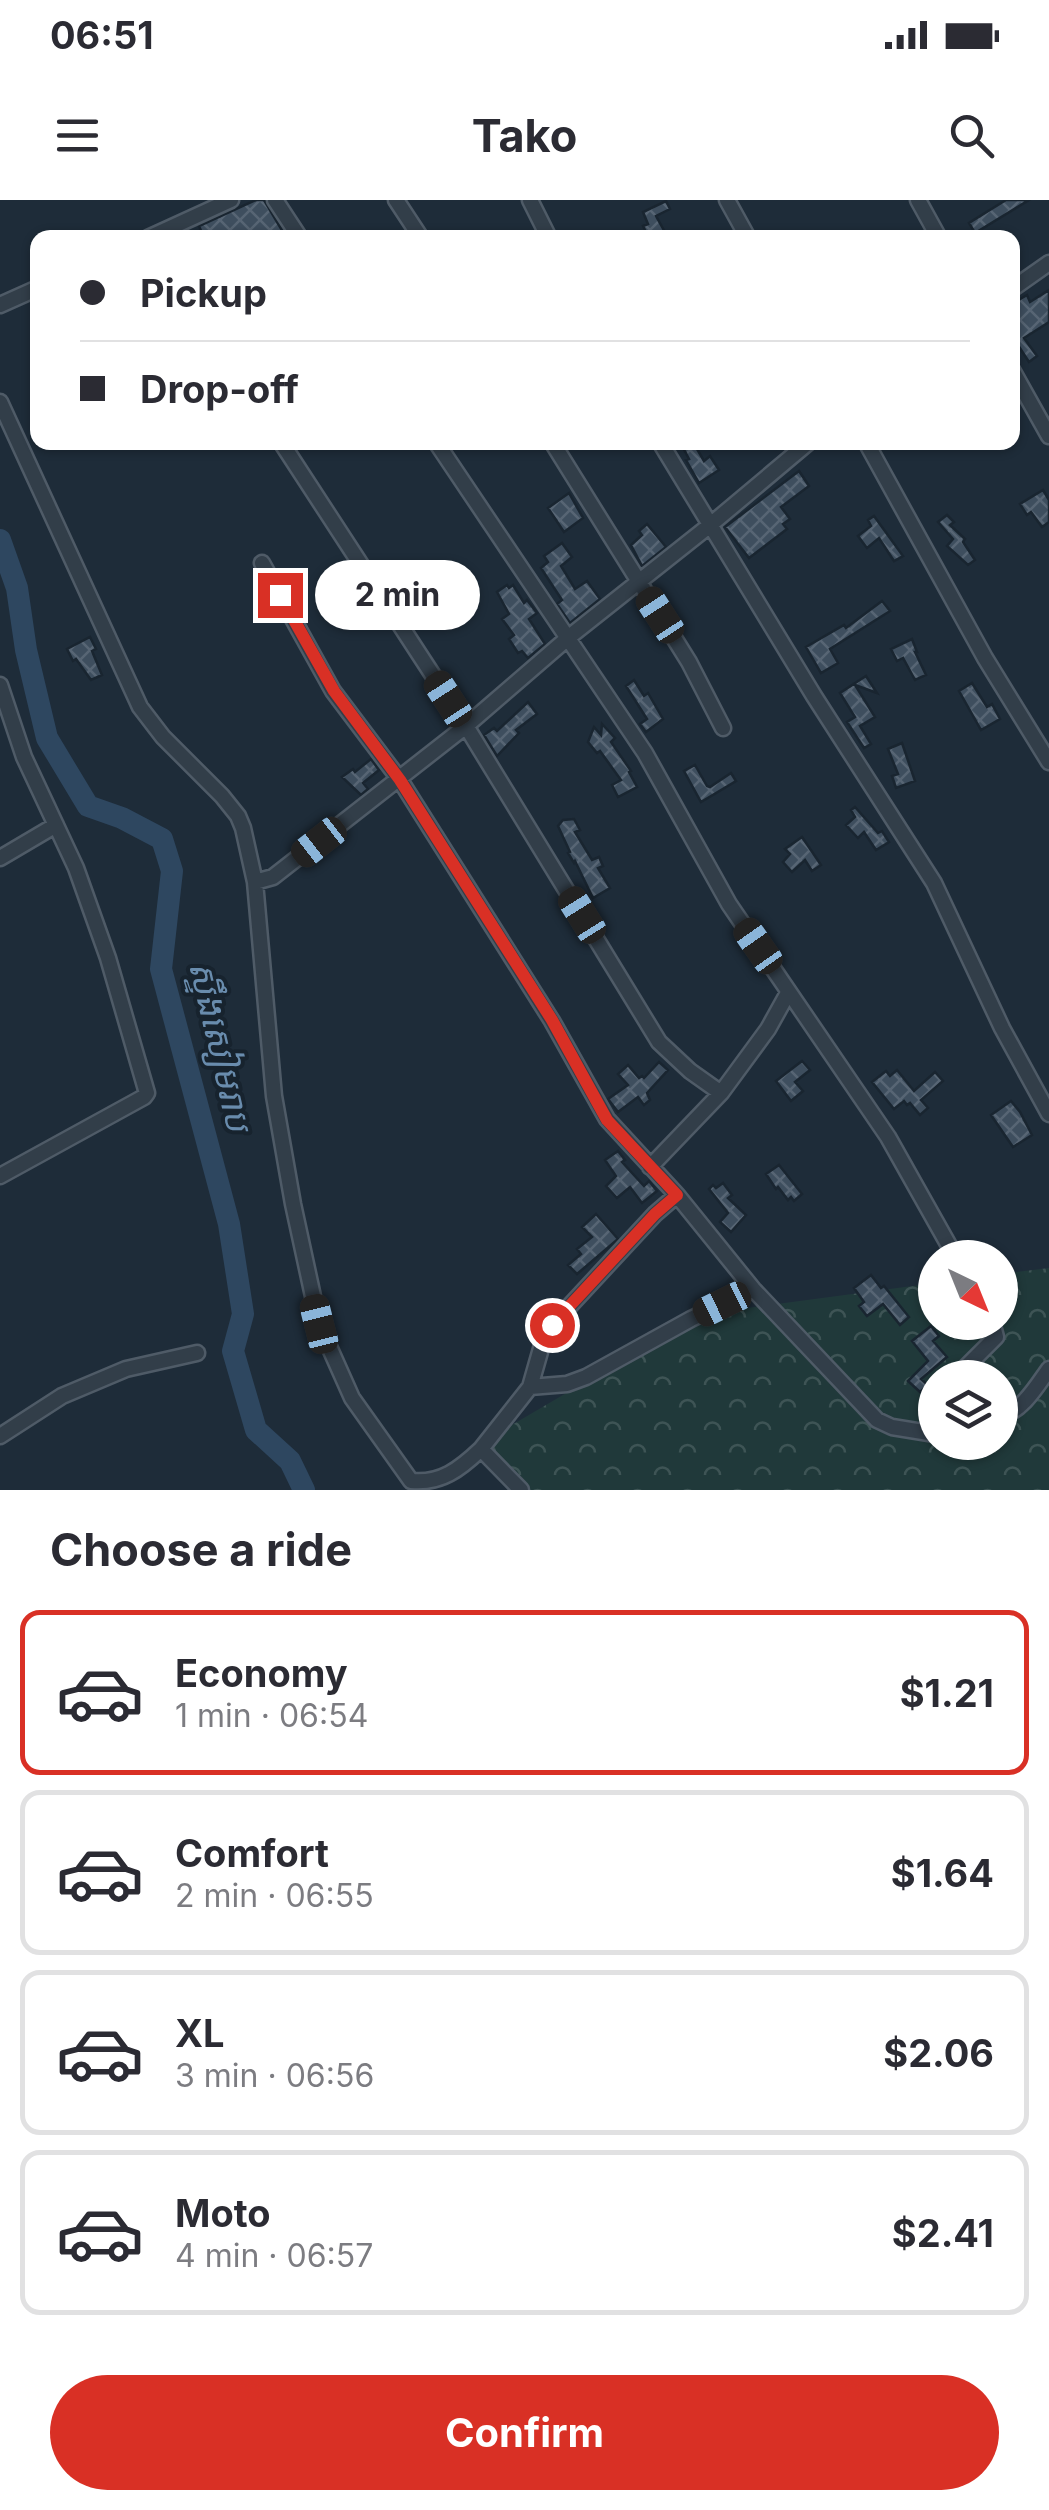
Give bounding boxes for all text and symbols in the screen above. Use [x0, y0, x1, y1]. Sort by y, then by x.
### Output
text: 06:51 [50, 12, 154, 58]
icon: menu [50, 108, 105, 163]
text: Tako [472, 108, 577, 163]
icon: search [944, 108, 999, 163]
text: Pickup [140, 270, 267, 316]
text: Drop-off [140, 366, 299, 412]
callout: 2 min [315, 560, 480, 630]
route end [258, 573, 303, 618]
text: 2 min [355, 575, 440, 614]
car [631, 582, 689, 648]
car [419, 666, 477, 732]
car [286, 812, 352, 872]
car [553, 882, 611, 948]
car [729, 913, 787, 979]
water label: ស្ទឹងសៀមរាប [179, 957, 262, 1138]
north arrow [918, 1240, 1018, 1340]
map controls [918, 1240, 1018, 1460]
car [688, 1277, 756, 1331]
car [297, 1291, 341, 1357]
route start [530, 1303, 575, 1348]
button: layers [918, 1360, 1018, 1460]
text: Choose a ride [50, 1522, 352, 1577]
icon: car [55, 1648, 145, 1738]
text: Economy [175, 1650, 348, 1696]
text: $1.21 [900, 1670, 994, 1716]
text: 1 min · 06:54 [175, 1696, 368, 1735]
icon: car [55, 1828, 145, 1918]
text: Comfort [175, 1830, 329, 1876]
text: $1.64 [891, 1850, 994, 1896]
text: 2 min · 06:55 [175, 1876, 374, 1915]
icon: car [55, 2008, 145, 2098]
text: XL [175, 2010, 225, 2056]
text: $2.06 [883, 2030, 994, 2076]
text: 3 min · 06:56 [175, 2056, 374, 2095]
icon: car [55, 2188, 145, 2278]
text: Moto [175, 2190, 271, 2236]
text: $2.41 [892, 2210, 994, 2256]
text: 4 min · 06:57 [175, 2236, 373, 2275]
button: Confirm [50, 2375, 999, 2490]

